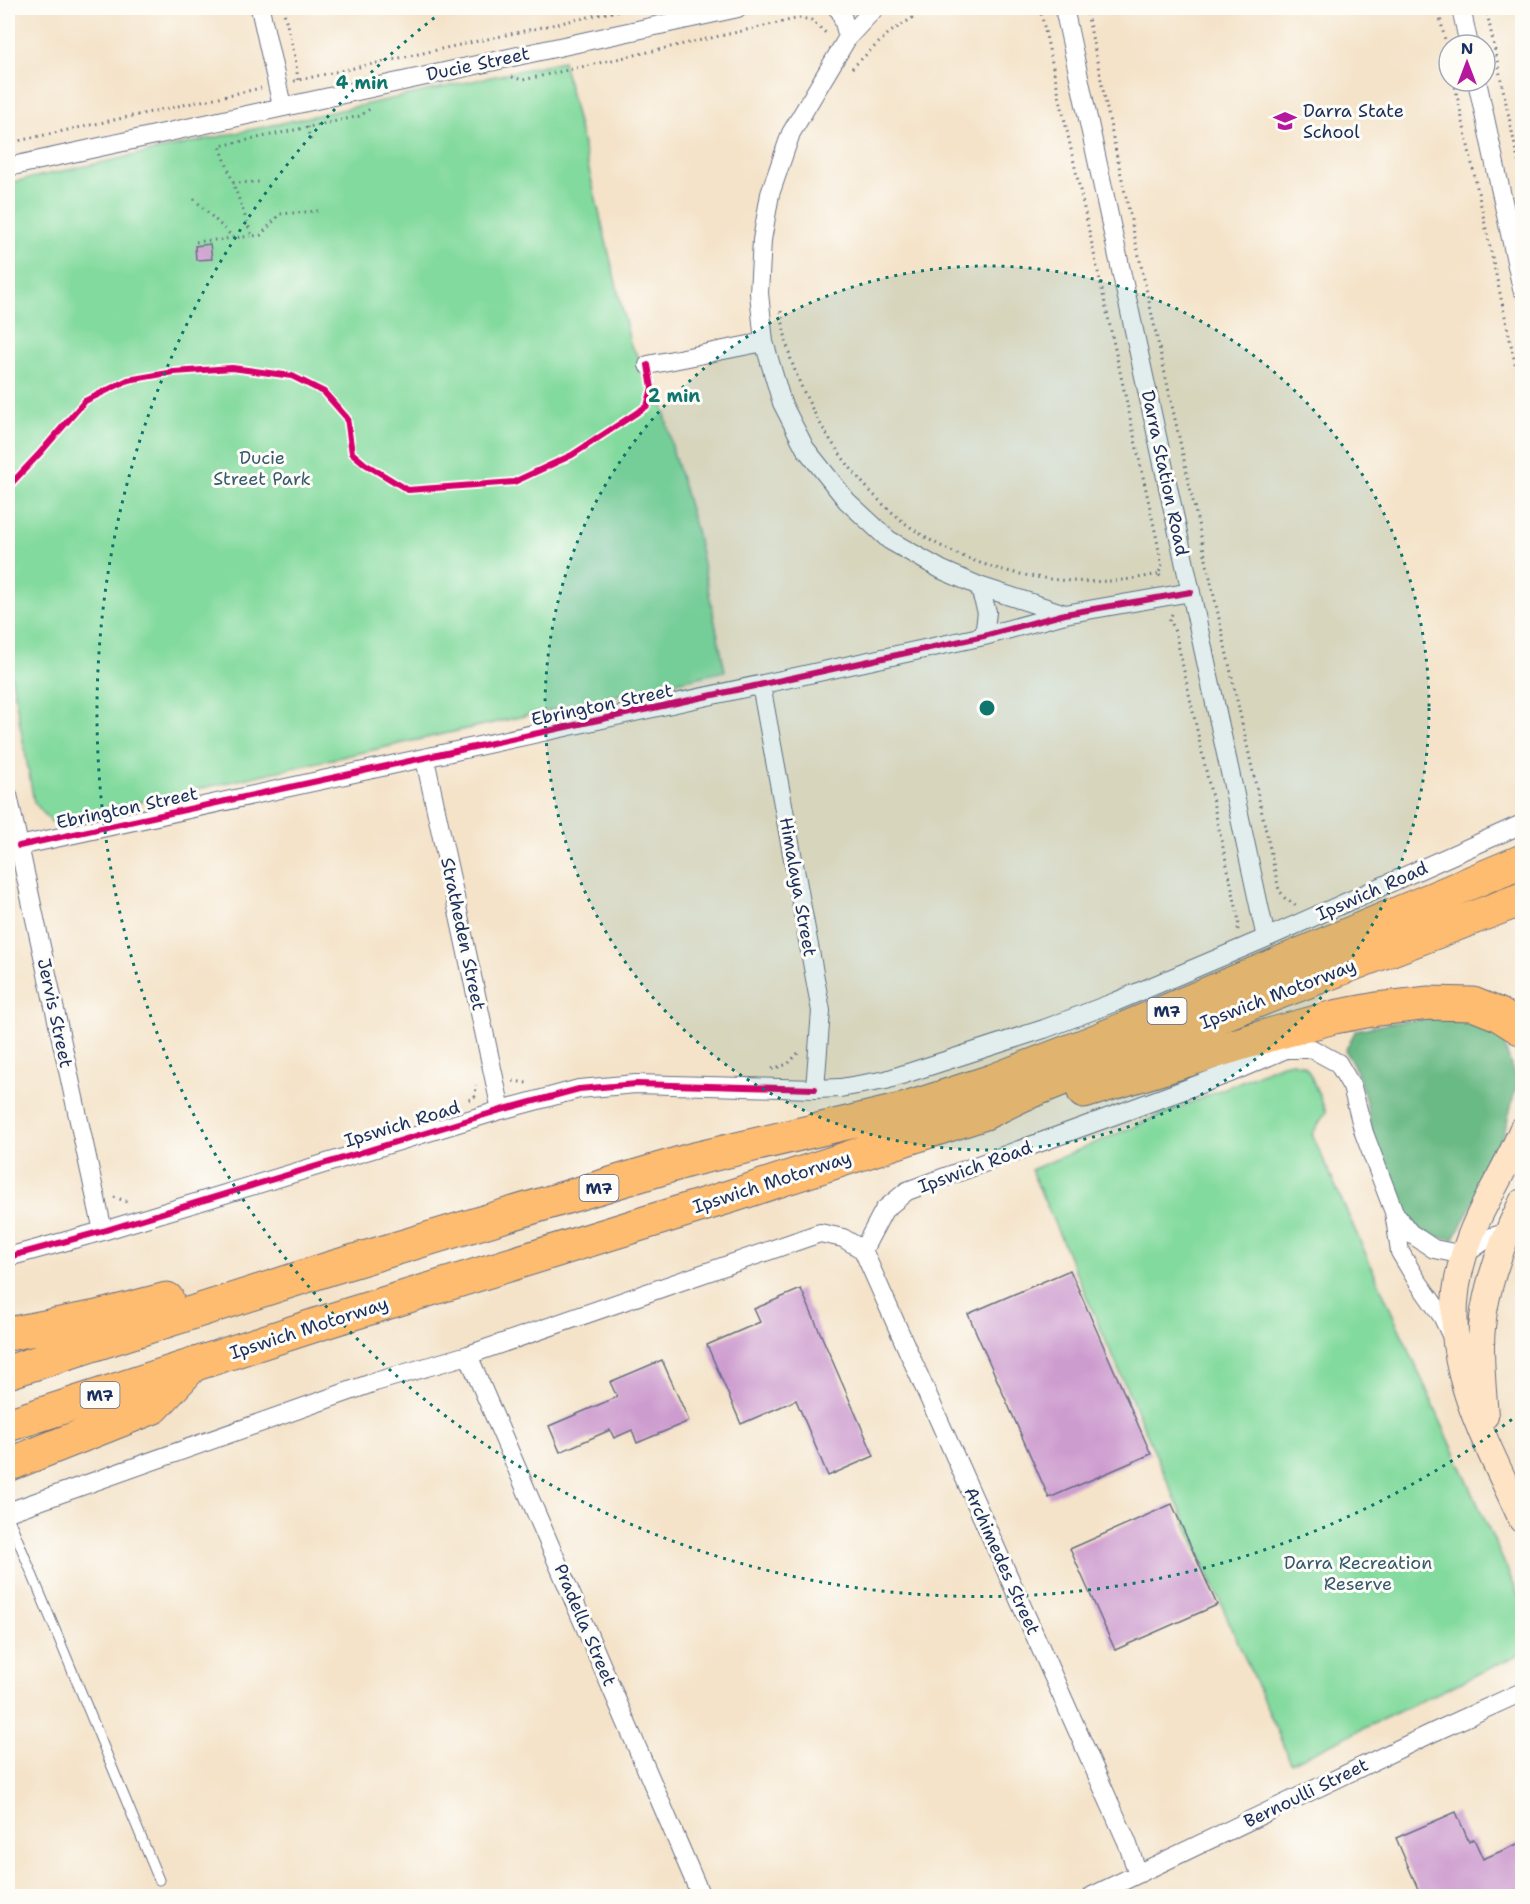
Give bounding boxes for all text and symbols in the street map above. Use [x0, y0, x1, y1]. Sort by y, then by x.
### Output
north arrow [1437, 33, 1497, 93]
text: N [1461, 38, 1473, 59]
street label: Ducie Street [424, 41, 532, 87]
text: 4 min [336, 71, 388, 95]
place label: Darra State School [1303, 99, 1404, 144]
school or university icon: Darra State School [1272, 108, 1298, 134]
text: 2 min [648, 384, 700, 408]
street label: Darra Station Road [1136, 388, 1194, 558]
park label: Ducie Street Park [213, 446, 311, 491]
street label: Ebrington Street [529, 678, 675, 732]
centre of rings [977, 698, 997, 718]
street label: Ebrington Street [54, 781, 200, 835]
street label: Himalaya Street [774, 815, 822, 959]
street label: Stratheden Street [435, 855, 491, 1013]
street label: Ipswich Road [1313, 856, 1431, 926]
street label: Ipswich Motorway [1197, 953, 1359, 1035]
street label: Jervis Street [32, 956, 78, 1070]
road number: M7 [1148, 998, 1186, 1024]
street label: Ipswich Road [341, 1095, 463, 1153]
street label: Ipswich Road [915, 1135, 1035, 1199]
street label: Ipswich Motorway [690, 1145, 854, 1219]
road number: M7 [580, 1175, 618, 1201]
street label: Ipswich Motorway [227, 1291, 391, 1365]
road number: M7 [80, 1382, 120, 1408]
street label: Archimedes Street [959, 1483, 1045, 1639]
park label: Darra Recreation Reserve [1284, 1551, 1432, 1596]
street label: Pradella Street [548, 1560, 622, 1690]
street label: Bernoulli Street [1240, 1752, 1372, 1833]

